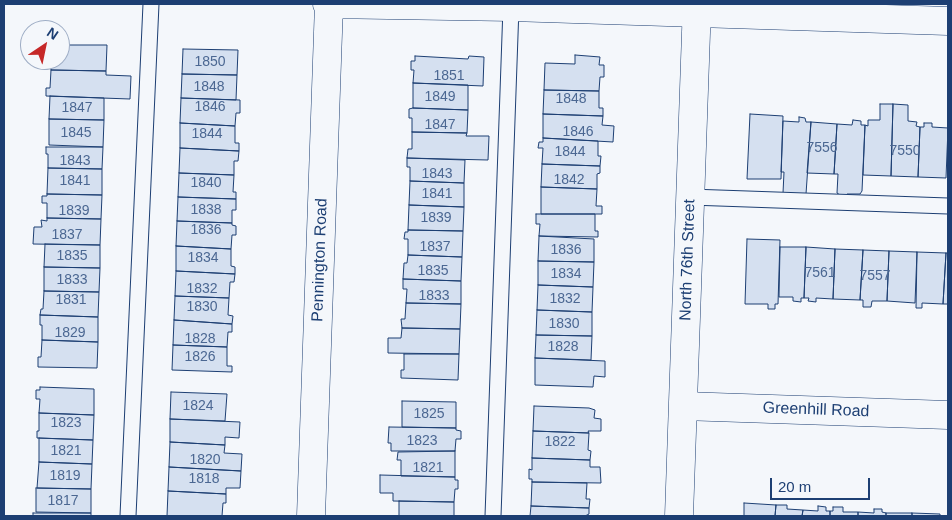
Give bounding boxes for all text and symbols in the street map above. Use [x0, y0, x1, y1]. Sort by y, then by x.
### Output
north arrow [20, 20, 70, 70]
text: N [44, 24, 61, 43]
house number: 1850 [194, 54, 226, 70]
house number: 1851 [433, 68, 465, 84]
house number: 1848 [193, 79, 225, 95]
house number: 1849 [424, 89, 456, 105]
house number: 1848 [555, 91, 587, 107]
house number: 1846 [194, 99, 226, 115]
house number: 1847 [61, 100, 93, 116]
house number: 1847 [424, 117, 456, 133]
house number: 1846 [562, 124, 594, 140]
house number: 1845 [60, 125, 92, 141]
house number: 1844 [191, 126, 223, 142]
house number: 7556 [806, 140, 838, 156]
house number: 7550 [889, 143, 921, 159]
house number: 1844 [554, 144, 586, 160]
house number: 1843 [59, 153, 91, 169]
house number: 1843 [421, 166, 453, 182]
house number: 1842 [553, 172, 585, 188]
house number: 1841 [59, 173, 91, 189]
house number: 1840 [190, 175, 222, 191]
house number: 1841 [421, 186, 453, 202]
street label: Pennington Road [308, 198, 332, 322]
street label: North 76th Street [676, 199, 700, 321]
house number: 1838 [190, 202, 222, 218]
house number: 1839 [58, 203, 90, 219]
house number: 1839 [420, 210, 452, 226]
house number: 1836 [190, 222, 222, 238]
house number: 1837 [51, 227, 83, 243]
house number: 1837 [419, 239, 451, 255]
house number: 1836 [550, 242, 582, 258]
house number: 1835 [56, 248, 88, 264]
house number: 1834 [187, 250, 219, 266]
house number: 1835 [417, 263, 449, 279]
house number: 7561 [804, 265, 836, 281]
house number: 1834 [550, 266, 582, 282]
house number: 7557 [859, 268, 891, 284]
house number: 1833 [56, 272, 88, 288]
house number: 1832 [186, 281, 218, 297]
house number: 1833 [418, 288, 450, 304]
house number: 1832 [549, 291, 581, 307]
house number: 1831 [55, 292, 87, 308]
house number: 1830 [186, 299, 218, 315]
house number: 1830 [548, 316, 580, 332]
house number: 1829 [54, 325, 86, 341]
house number: 1828 [184, 331, 216, 347]
house number: 1828 [547, 339, 579, 355]
house number: 1826 [184, 349, 216, 365]
house number: 1824 [182, 398, 214, 414]
street label: Greenhill Road [762, 399, 870, 421]
house number: 1825 [413, 406, 445, 422]
house number: 1823 [50, 415, 82, 431]
house number: 1823 [406, 433, 438, 449]
house number: 1822 [544, 434, 576, 450]
house number: 1821 [50, 443, 82, 459]
house number: 1820 [189, 452, 221, 468]
house number: 1821 [412, 460, 444, 476]
house number: 1819 [49, 468, 81, 484]
scale bar [772, 468, 872, 500]
house number: 1818 [188, 471, 220, 487]
text: 20 m [778, 478, 811, 495]
house number: 1817 [47, 493, 79, 509]

